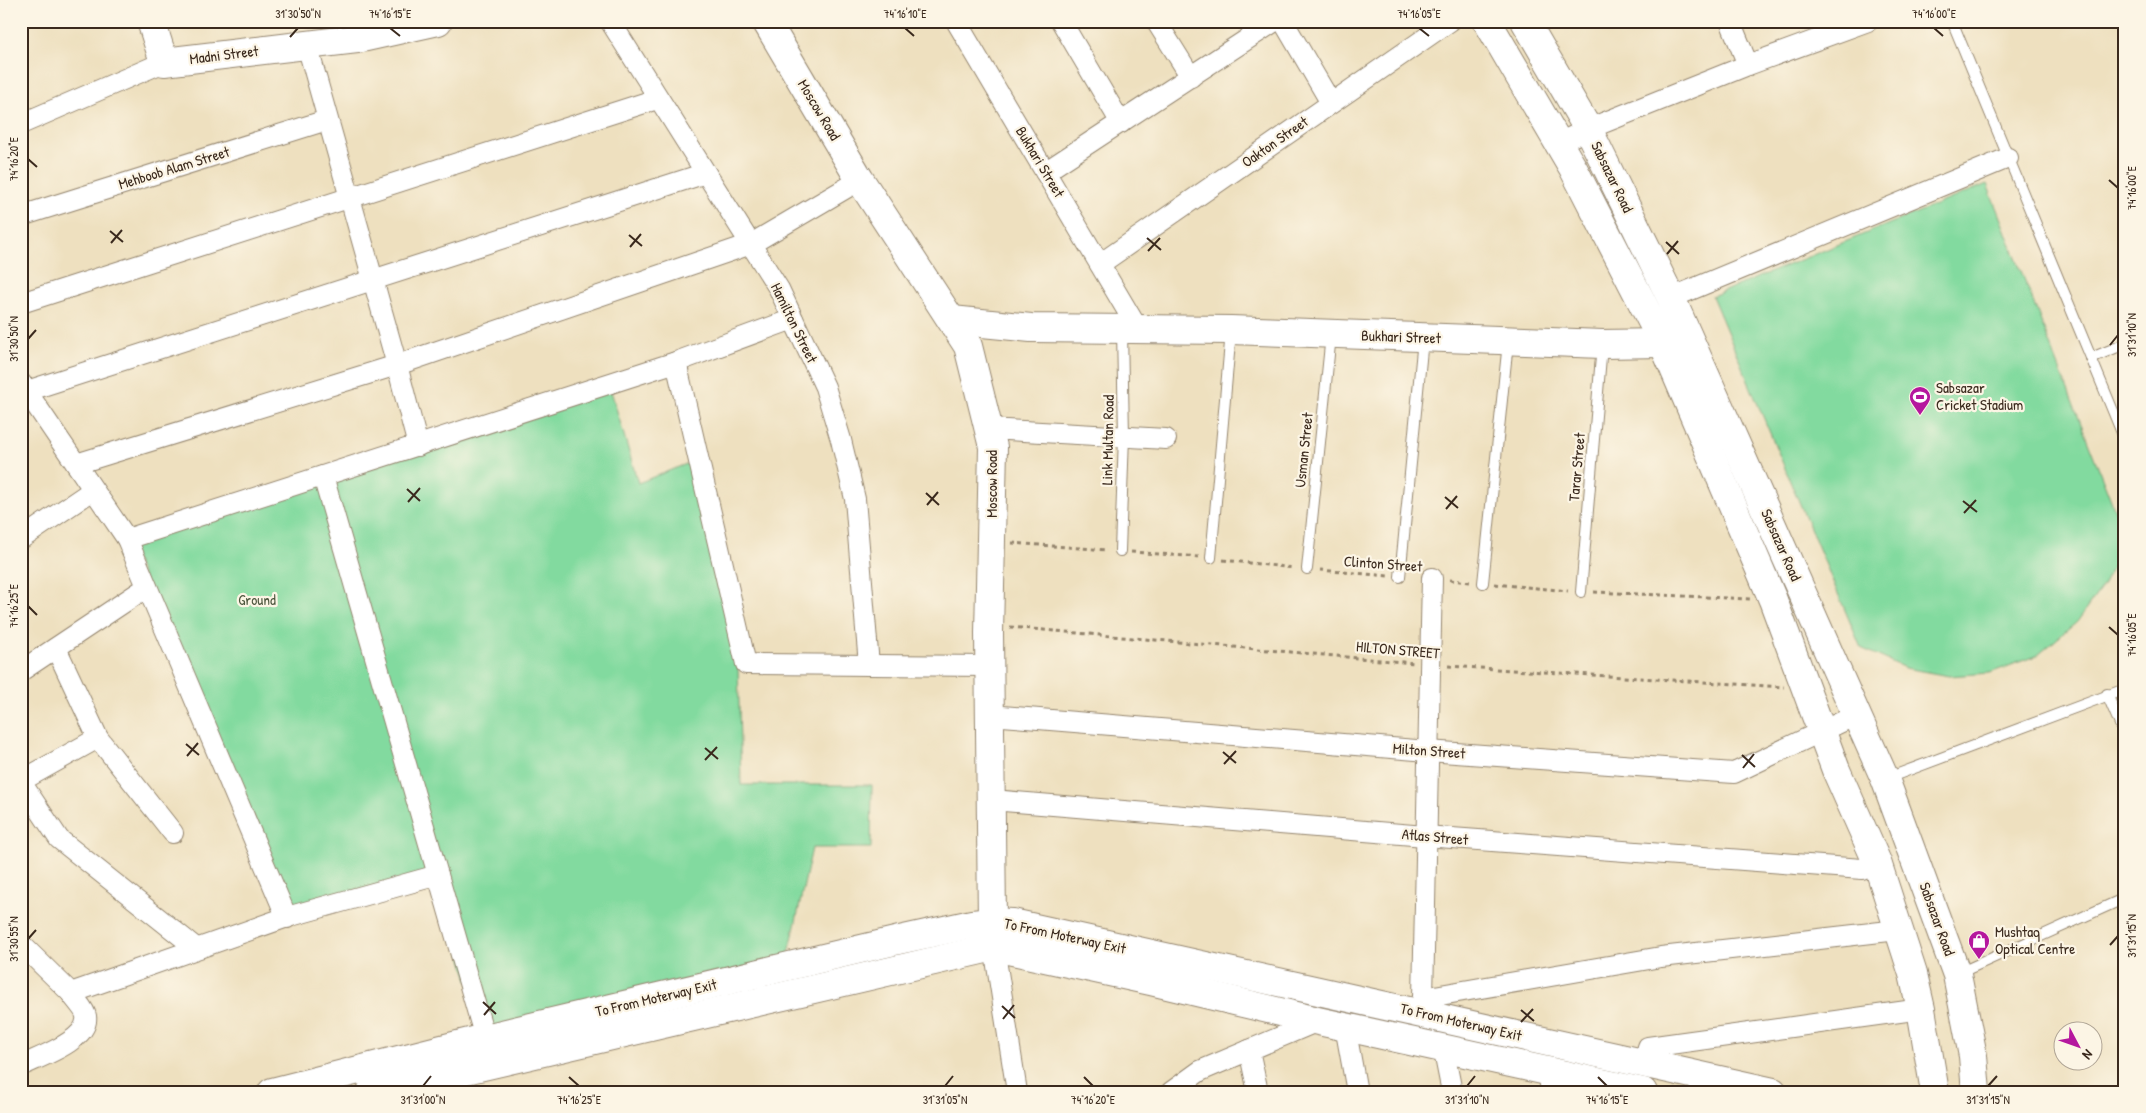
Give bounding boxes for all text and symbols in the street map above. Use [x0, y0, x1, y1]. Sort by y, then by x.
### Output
text: 31°30'50"N [275, 5, 321, 22]
text: 74°16'15"E [369, 5, 412, 22]
text: 74°16'10"E [883, 5, 927, 22]
text: 74°16'05"E [1397, 5, 1442, 22]
text: 74°16'00"E [1912, 5, 1957, 22]
street label: Madni Street [188, 40, 260, 69]
street label: Moscow Road [793, 75, 846, 144]
street label: Oakton Street [1237, 110, 1313, 172]
street label: Bukhari Street [1011, 122, 1070, 202]
text: 74°16'20"E [5, 136, 22, 181]
street label: Sabsazar Road [1586, 138, 1639, 216]
street label: Mehboob Alam Street [116, 140, 233, 194]
text: 74°16'00"E [2123, 165, 2140, 210]
street label: Hamilton Street [766, 279, 823, 367]
text: 31°31'10"N [2123, 313, 2140, 357]
text: 31°30'50"N [5, 316, 22, 362]
street label: Bukhari Street [1361, 325, 1442, 348]
place label: Sabsazar Cricket Stadium [1936, 377, 2023, 415]
sports icon: Sabsazar Cricket Stadium [1908, 385, 1932, 416]
street label: Link Multan Road [1096, 395, 1119, 485]
street label: Usman Street [1289, 411, 1318, 488]
street label: Tarar Street [1563, 431, 1590, 502]
street label: Moscow Road [981, 450, 1002, 518]
street label: Sabsazar Road [1756, 505, 1807, 584]
street label: Clinton Street [1343, 550, 1424, 577]
text: 74°16'25"E [5, 583, 22, 628]
park label: Ground [238, 589, 276, 610]
text: 74°16'05"E [2123, 612, 2140, 657]
street label: HILTON STREET [1355, 635, 1442, 664]
street label: Milton Street [1392, 737, 1467, 764]
street label: Atlas Street [1401, 823, 1470, 850]
street label: Sabsazar Road [1914, 879, 1961, 959]
street label: To From Moterway Exit [1002, 912, 1129, 959]
text: 31°31'15"N [2123, 914, 2140, 958]
text: 31°30'55"N [5, 916, 22, 962]
place label: Mushtaq Optical Centre [1995, 921, 2075, 959]
shop icon: Mushtaq Optical Centre [1967, 929, 1991, 960]
street label: To From Moterway Exit [593, 973, 719, 1022]
street label: To From Moterway Exit [1398, 997, 1525, 1046]
north arrow [2054, 1020, 2104, 1070]
text: N [2078, 1046, 2098, 1064]
text: 31°31'00"N [401, 1091, 446, 1108]
text: 74°16'25"E [557, 1091, 602, 1108]
text: 31°31'05"N [923, 1091, 967, 1108]
text: 74°16'20"E [1071, 1091, 1116, 1108]
text: 31°31'10"N [1445, 1091, 1489, 1108]
text: 74°16'15"E [1586, 1091, 1629, 1108]
text: 31°31'15"N [1966, 1091, 2010, 1108]

